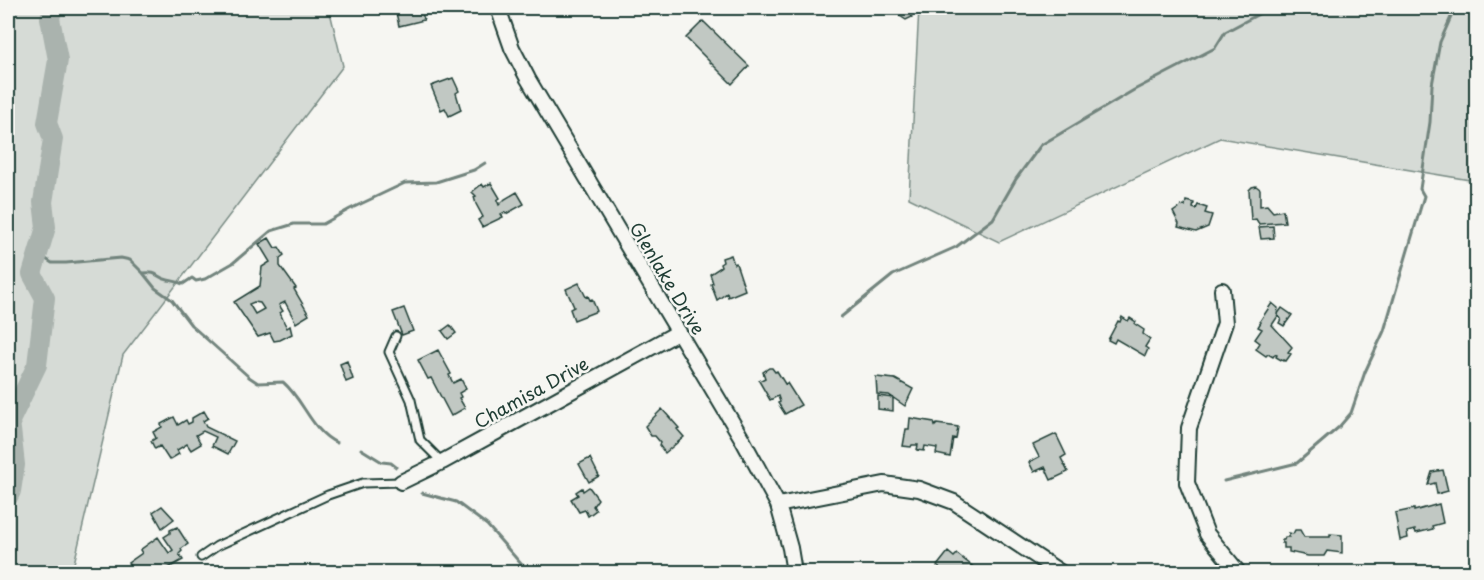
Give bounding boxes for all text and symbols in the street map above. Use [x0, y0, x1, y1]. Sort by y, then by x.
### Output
street label: Glenlake Drive [624, 216, 712, 340]
street label: Chamisa Drive [469, 349, 593, 435]

